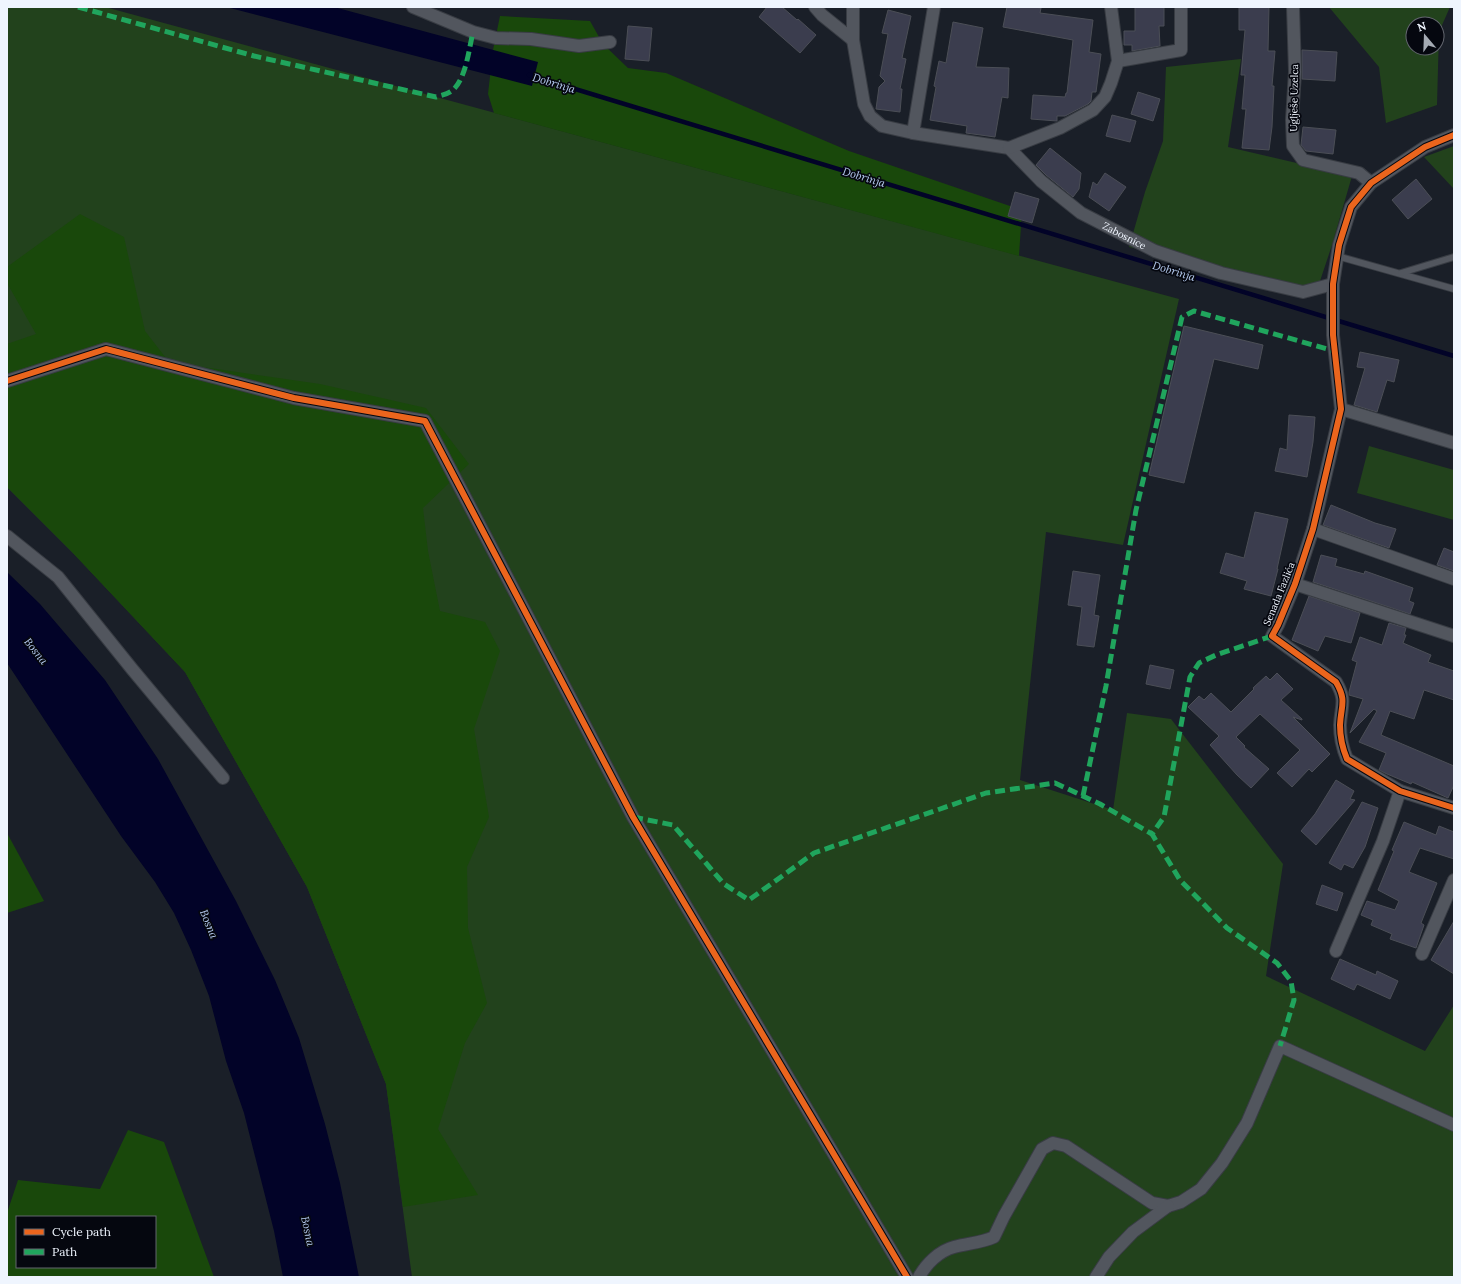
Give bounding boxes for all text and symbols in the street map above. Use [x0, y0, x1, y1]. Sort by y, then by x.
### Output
north arrow [1405, 16, 1445, 56]
text: N [1415, 18, 1429, 35]
street label: Uglješe Uzelca [1287, 64, 1301, 132]
water label: Dobrinja [531, 70, 578, 96]
water label: Dobrinja [841, 164, 888, 190]
street label: Zabosnice [1101, 219, 1149, 252]
water label: Dobrinja [1151, 258, 1198, 284]
street label: Senada Fazlića [1260, 560, 1298, 628]
water label: Bosna [21, 635, 51, 668]
water label: Bosna [197, 907, 221, 941]
water label: Bosna [298, 1215, 318, 1248]
legend [16, 1216, 156, 1268]
text: Cycle path [52, 1224, 111, 1239]
text: Path [52, 1244, 77, 1259]

